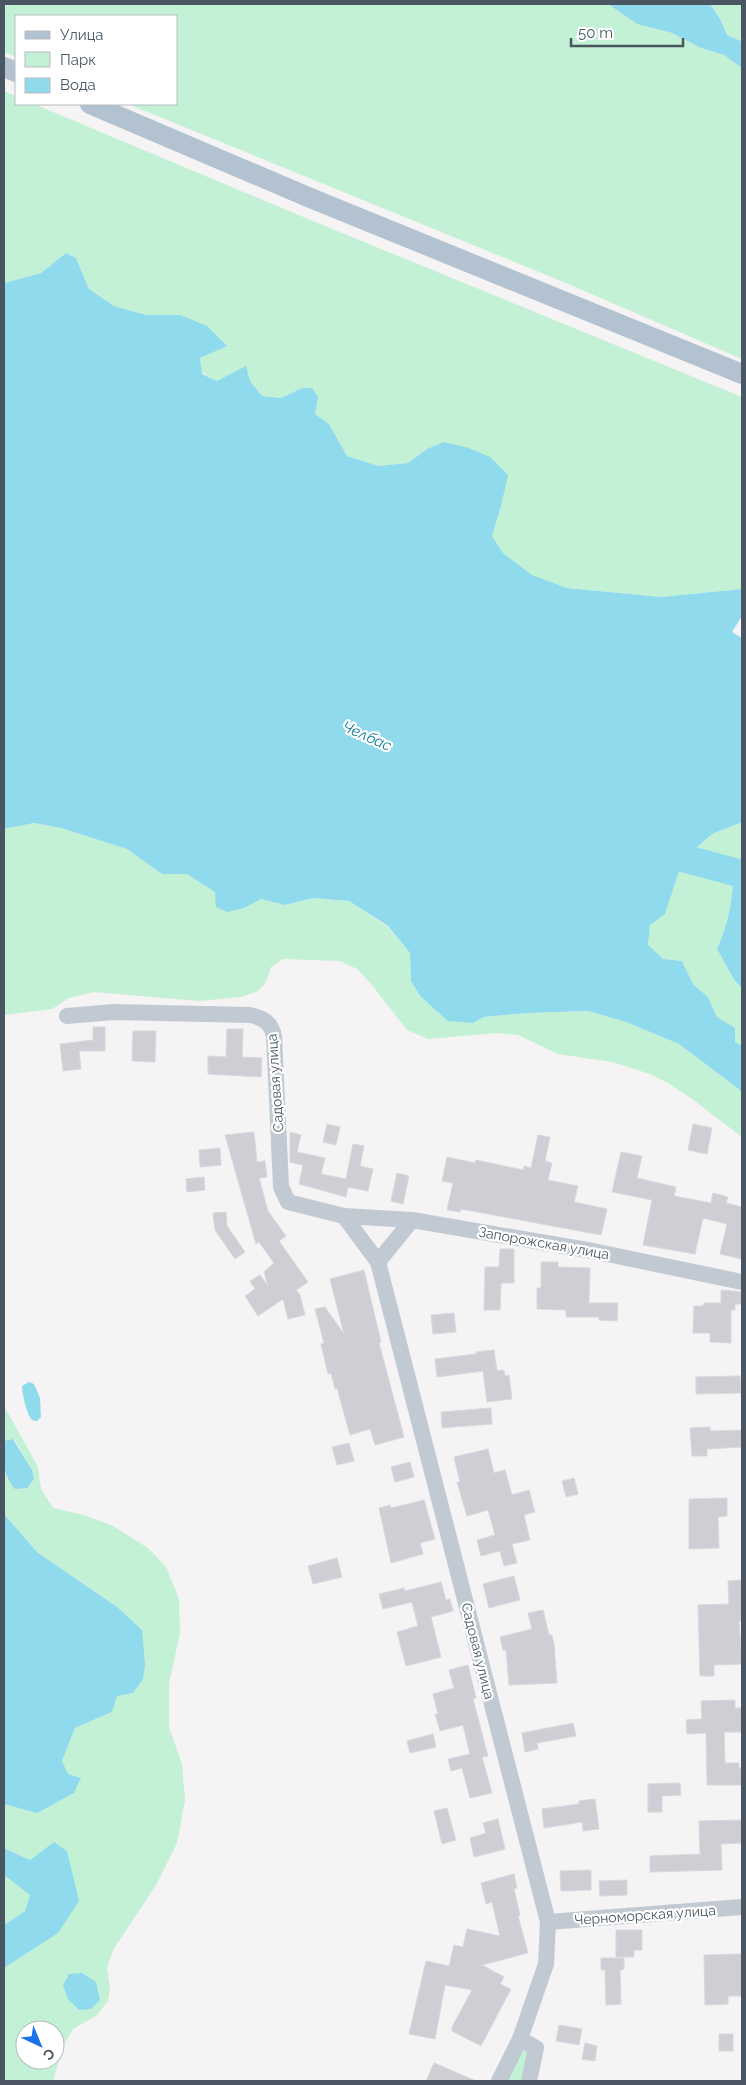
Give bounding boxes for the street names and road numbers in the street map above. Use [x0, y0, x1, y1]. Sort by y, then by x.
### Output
street label: Садовая улица [264, 1033, 286, 1133]
street label: Запорожская улица [478, 1224, 610, 1262]
street label: Садовая улица [458, 1601, 498, 1701]
street label: Черноморская улица [574, 1902, 716, 1928]

